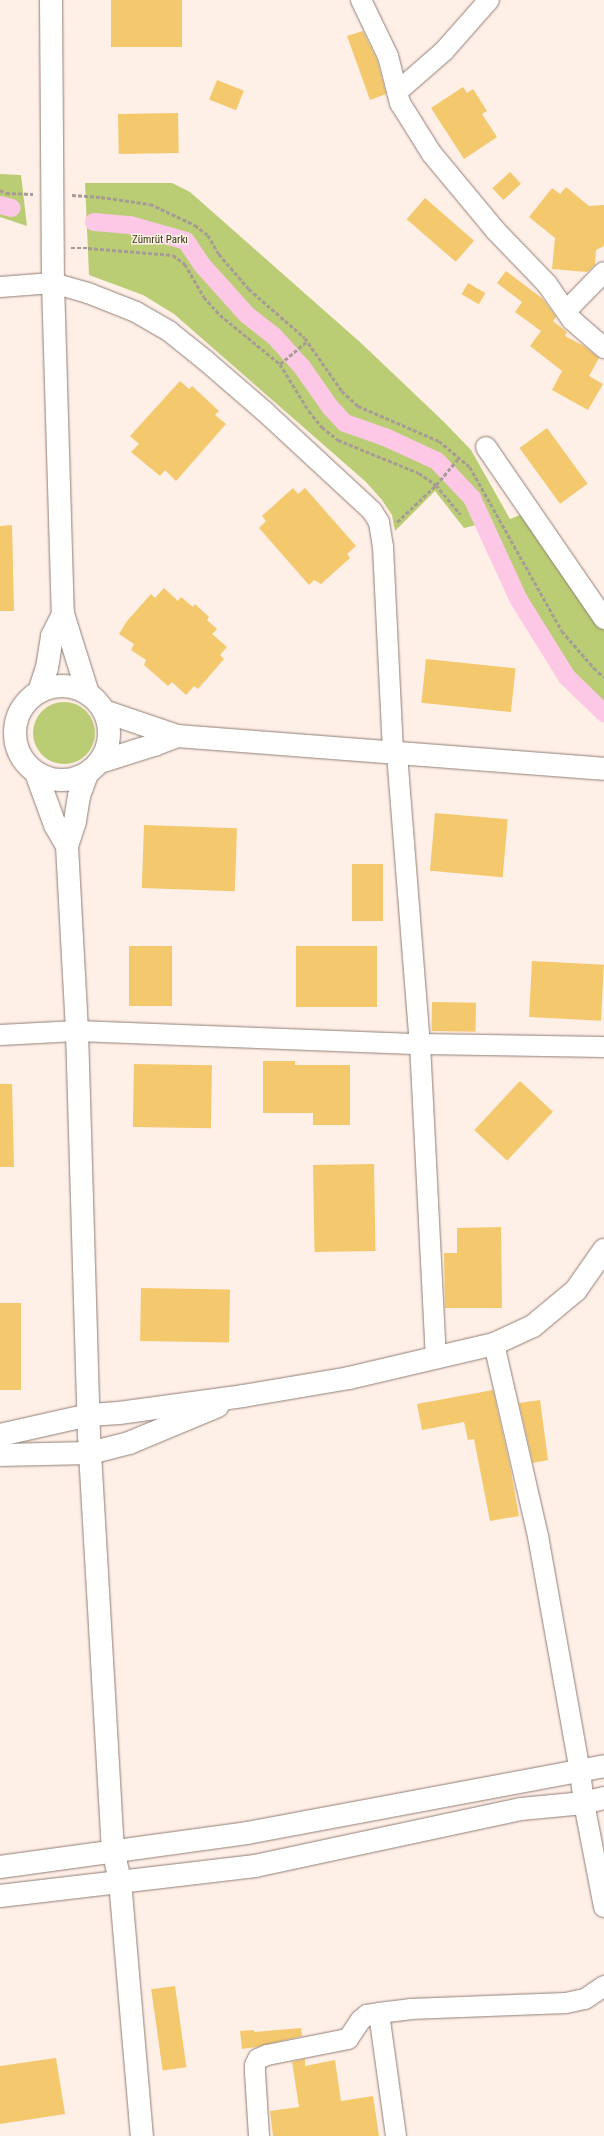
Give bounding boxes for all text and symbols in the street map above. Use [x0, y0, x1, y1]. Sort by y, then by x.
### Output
park label: Zümrüt Parkı [132, 233, 188, 247]

